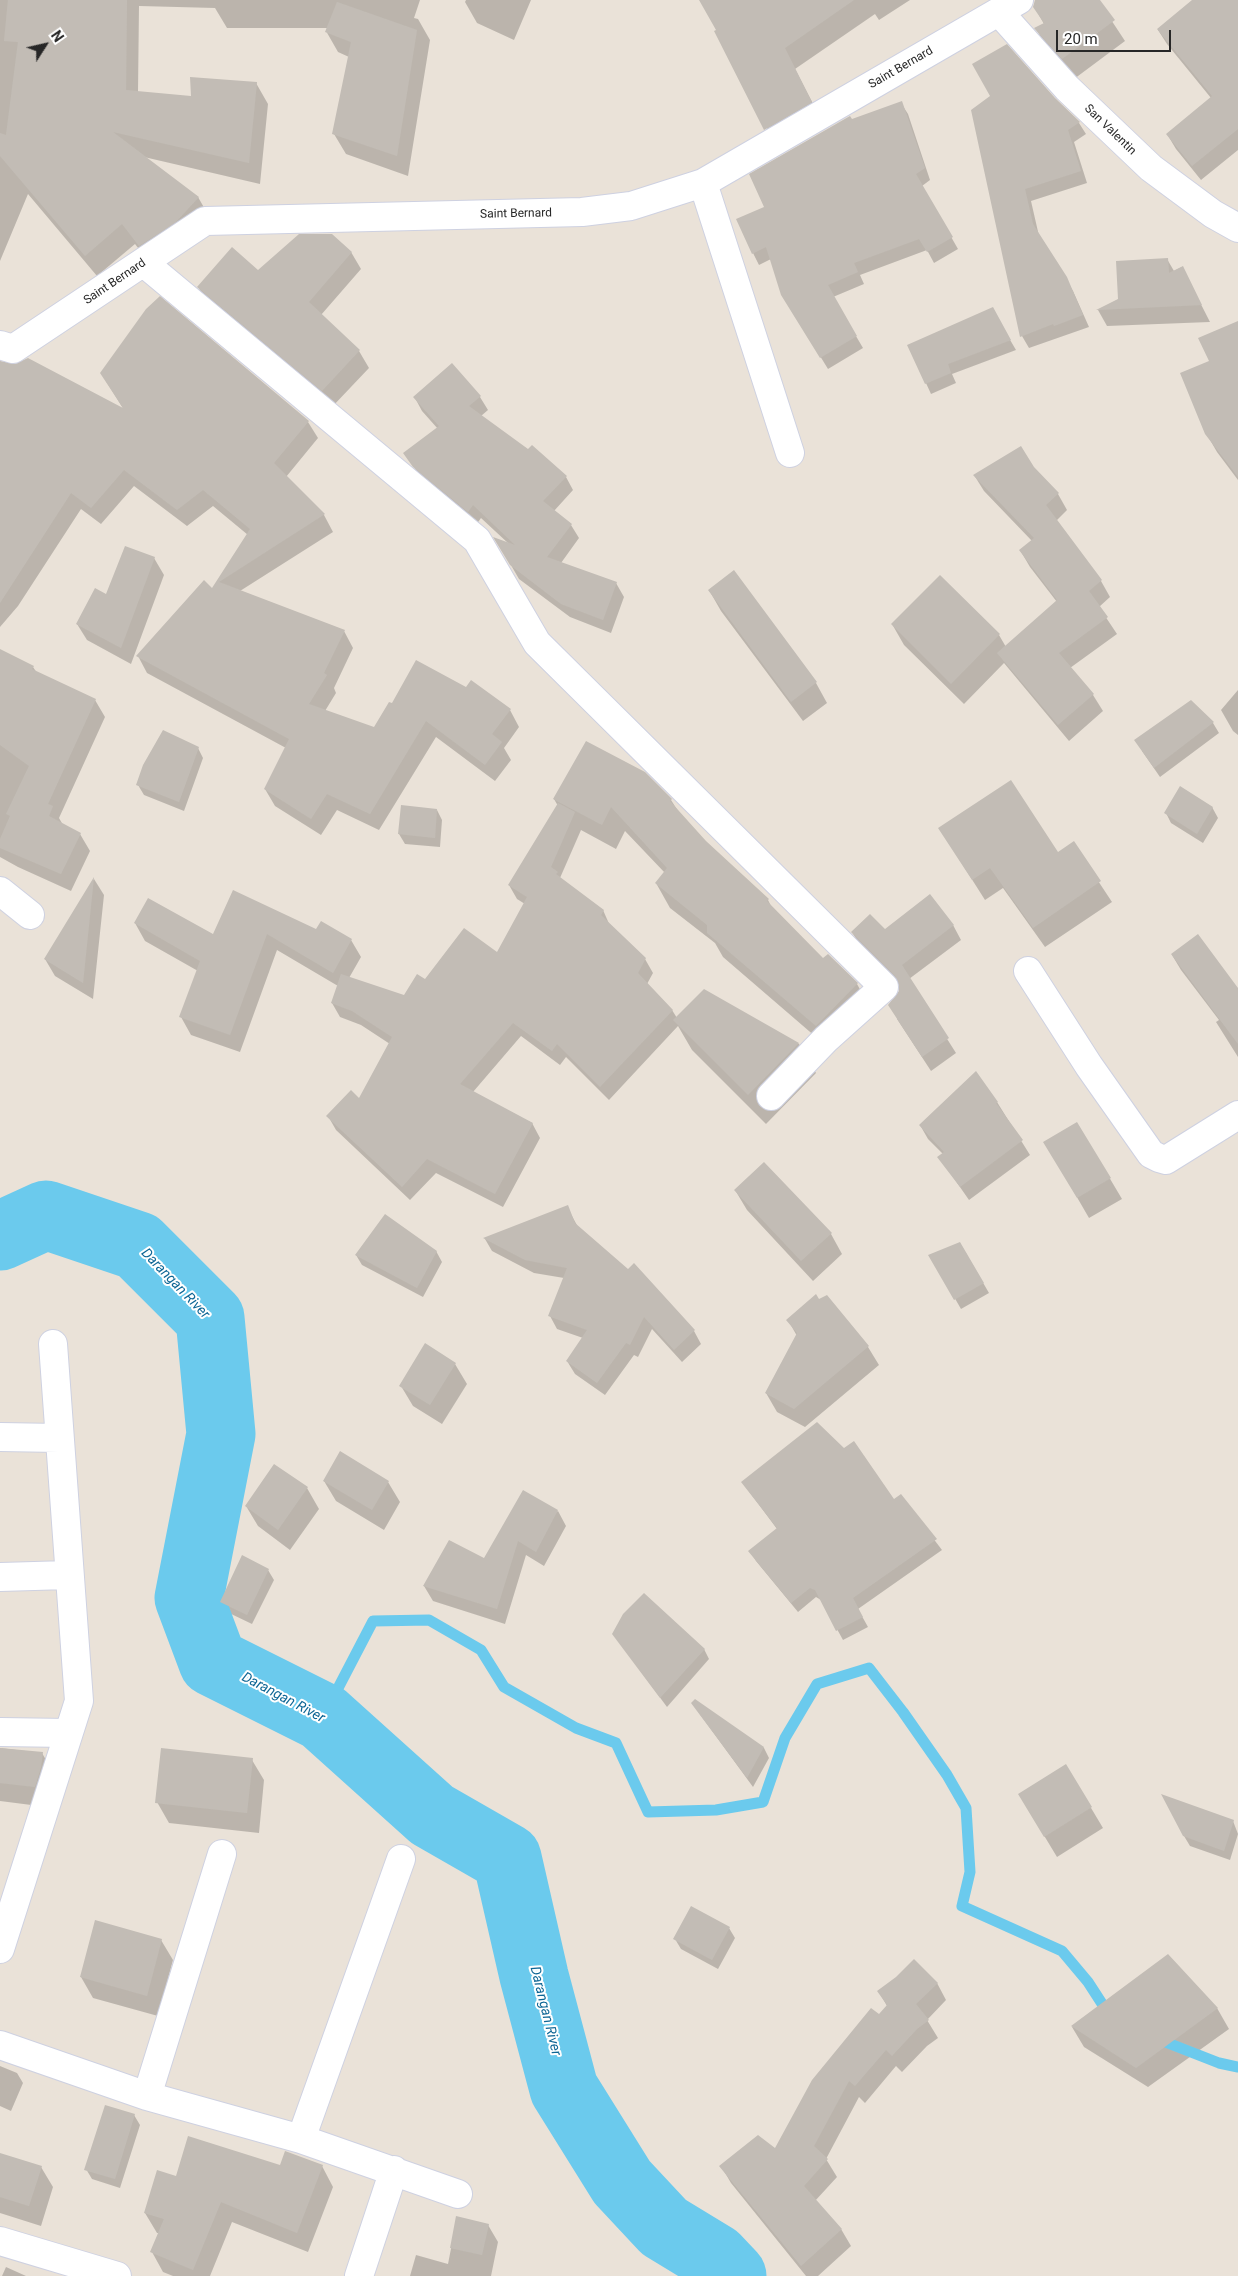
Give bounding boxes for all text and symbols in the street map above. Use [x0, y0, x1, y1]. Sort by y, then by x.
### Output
north arrow [20, 20, 70, 70]
scale bar [1058, 20, 1173, 52]
text: N [48, 28, 67, 45]
text: 20 m [1064, 30, 1098, 48]
street label: Saint Bernard [866, 44, 936, 92]
street label: San Valentin [1081, 102, 1139, 158]
street label: Saint Bernard [480, 206, 552, 222]
street label: Saint Bernard [81, 256, 149, 308]
water label: Darangan River [137, 1245, 213, 1323]
water label: Darangan River [239, 1669, 327, 1727]
water label: Darangan River [526, 1965, 564, 2057]

